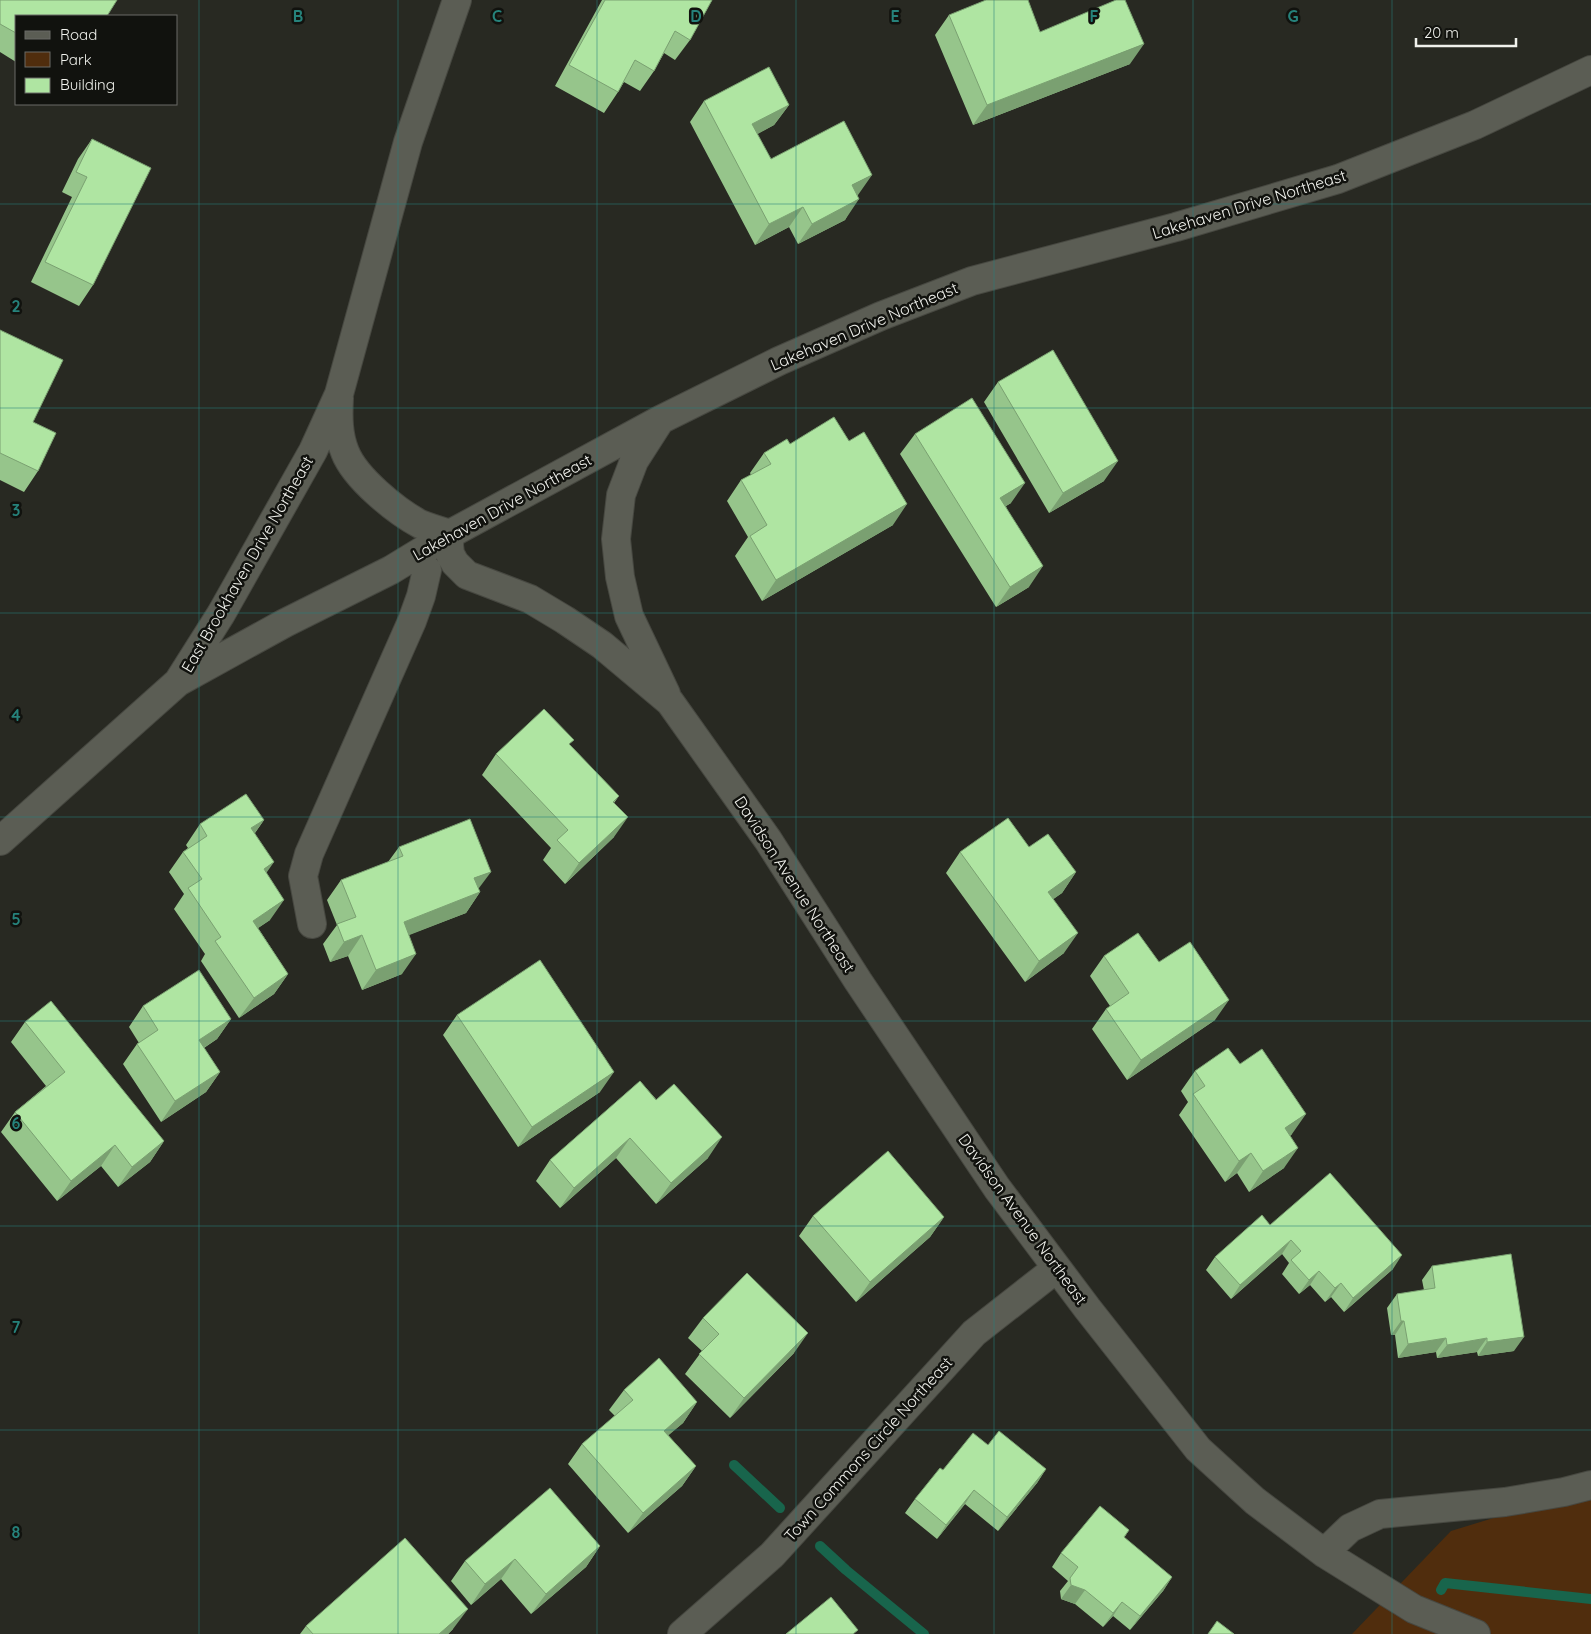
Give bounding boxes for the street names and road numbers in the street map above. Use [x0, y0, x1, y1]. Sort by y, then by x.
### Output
street label: Lakehaven Drive Northeast [1150, 165, 1348, 243]
street label: Lakehaven Drive Northeast [767, 277, 961, 375]
street label: Lakehaven Drive Northeast [409, 449, 595, 565]
street label: East Brookhaven Drive Northeast [177, 452, 317, 676]
street label: Davidson Avenue Northeast [730, 792, 860, 976]
street label: Davidson Avenue Northeast [954, 1130, 1092, 1308]
street label: Town Commons Circle Northeast [780, 1352, 956, 1546]

